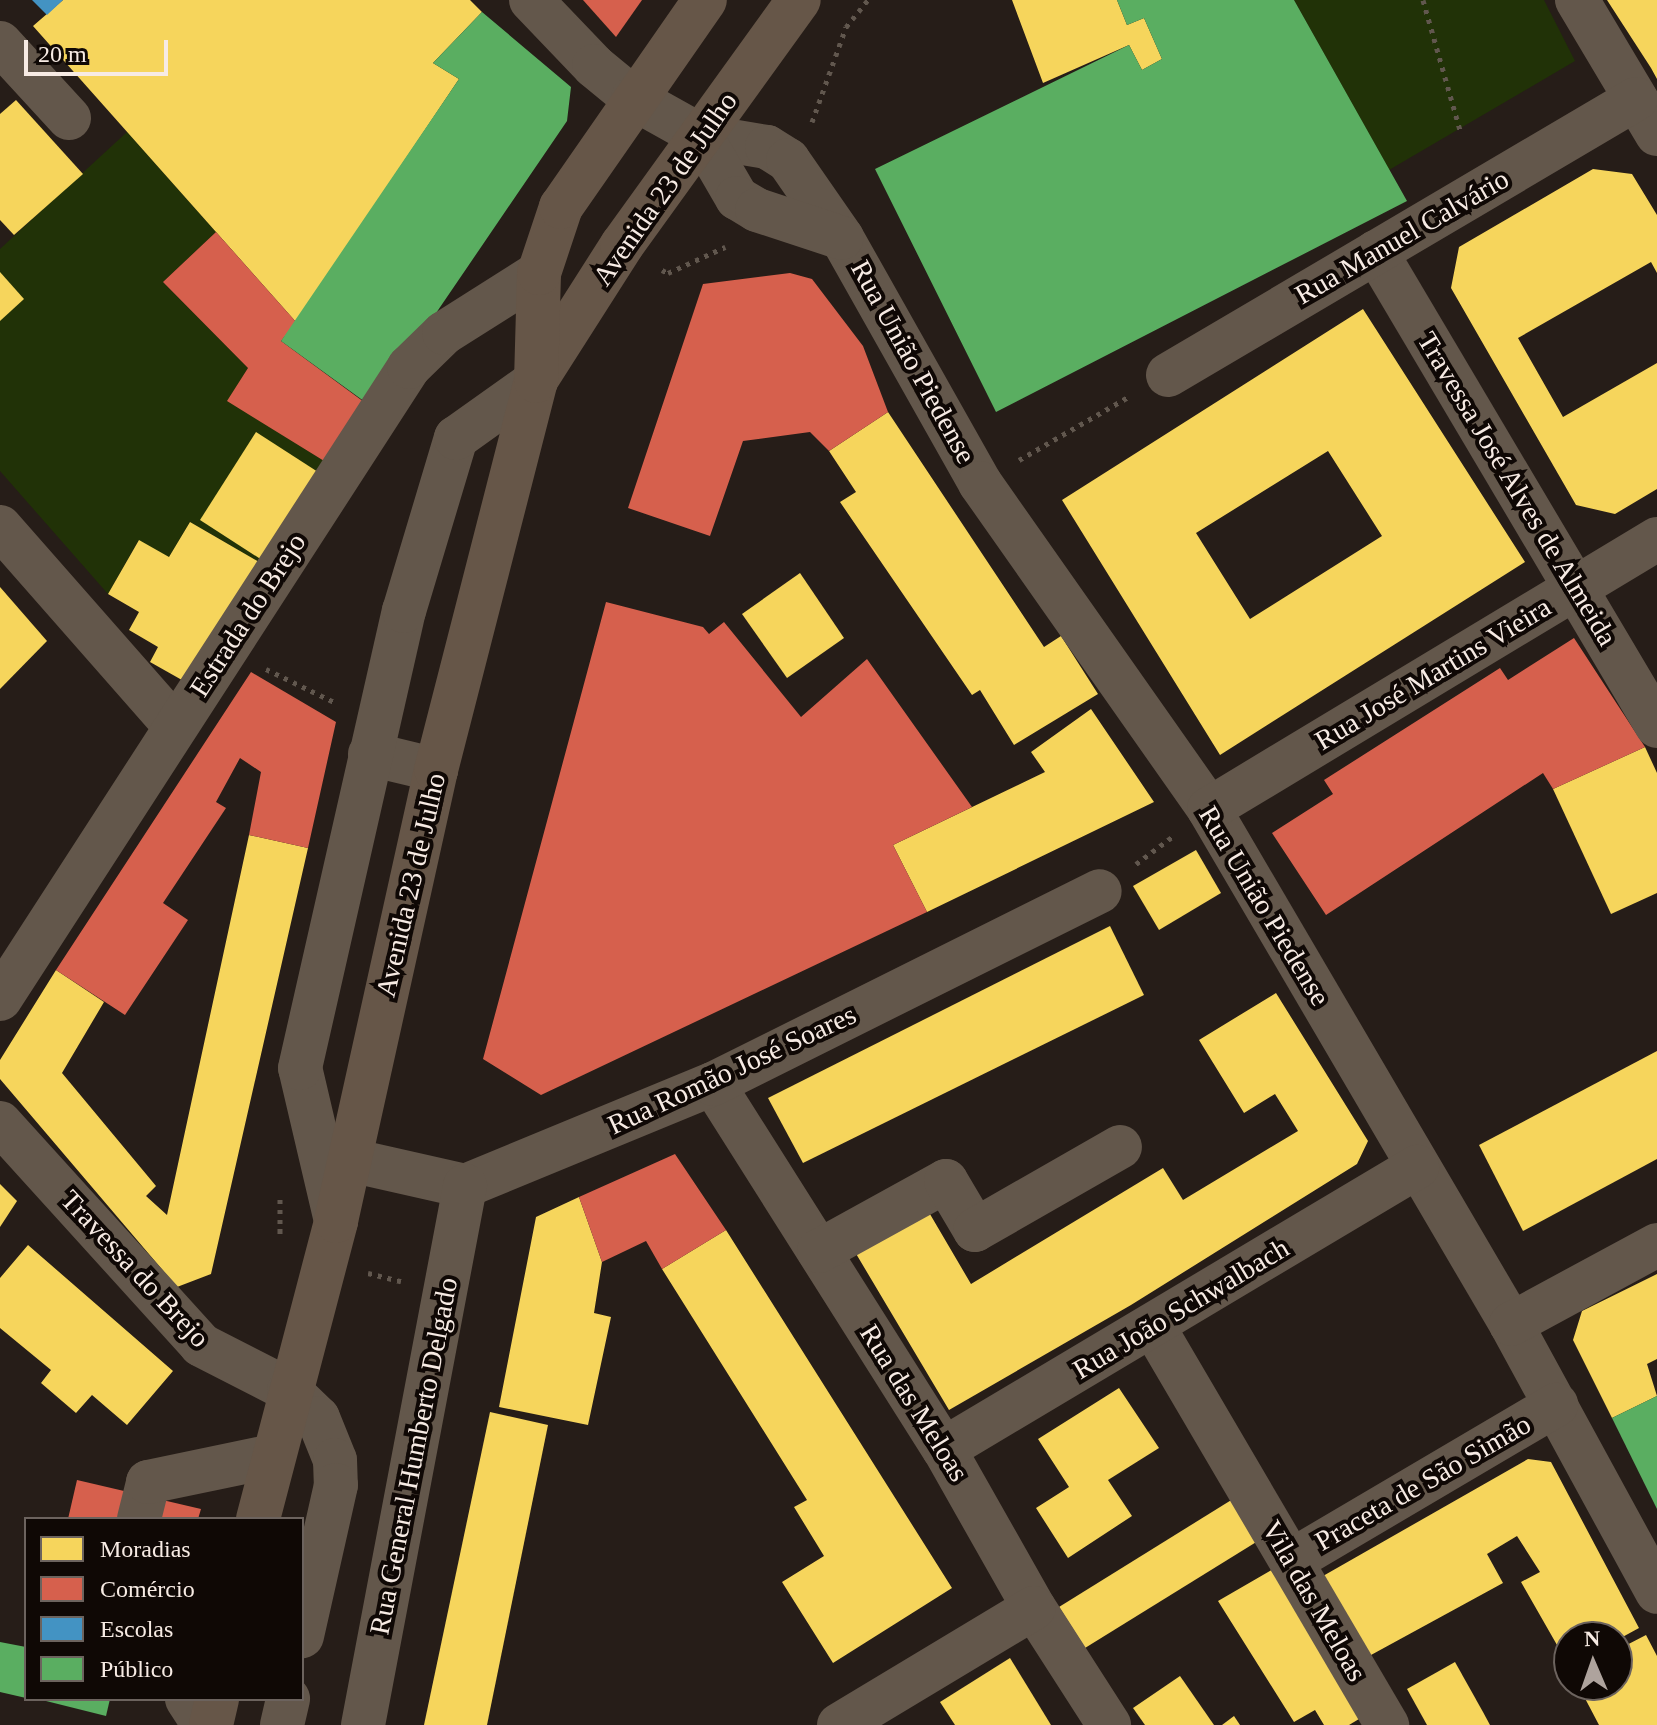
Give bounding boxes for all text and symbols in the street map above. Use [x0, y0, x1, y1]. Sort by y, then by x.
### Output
scale bar [28, 24, 172, 74]
text: 20 m [38, 41, 87, 67]
street label: Avenida 23 de Julho [586, 86, 744, 292]
street label: Rua Manuel Calvário [1289, 162, 1515, 312]
street label: Rua União Piedense [843, 255, 983, 469]
street label: Travessa José Alves de Almeida [1409, 325, 1625, 653]
street label: Estrada do Brejo [183, 527, 313, 703]
street label: Rua José Martins Vieira [1309, 590, 1557, 758]
street label: Avenida 23 de Julho [369, 770, 453, 1000]
street label: Rua União Piedense [1191, 800, 1337, 1012]
street label: Rua Romão José Soares [603, 998, 861, 1142]
street label: Travessa do Brejo [54, 1183, 216, 1355]
street label: Rua João Schwalbach [1067, 1231, 1295, 1387]
street label: Rua General Humberto Delgado [363, 1275, 465, 1637]
street label: Rua das Meloas [852, 1318, 976, 1488]
street label: Praceta de São Simão [1309, 1408, 1537, 1558]
street label: Vila das Meloas [1254, 1515, 1374, 1687]
legend [24, 1517, 304, 1701]
text: Moradias [100, 1536, 191, 1562]
text: Comércio [100, 1576, 195, 1602]
text: Escolas [100, 1616, 173, 1642]
north arrow [1553, 1621, 1633, 1701]
text: N [1584, 1626, 1601, 1651]
text: Público [100, 1656, 173, 1682]

